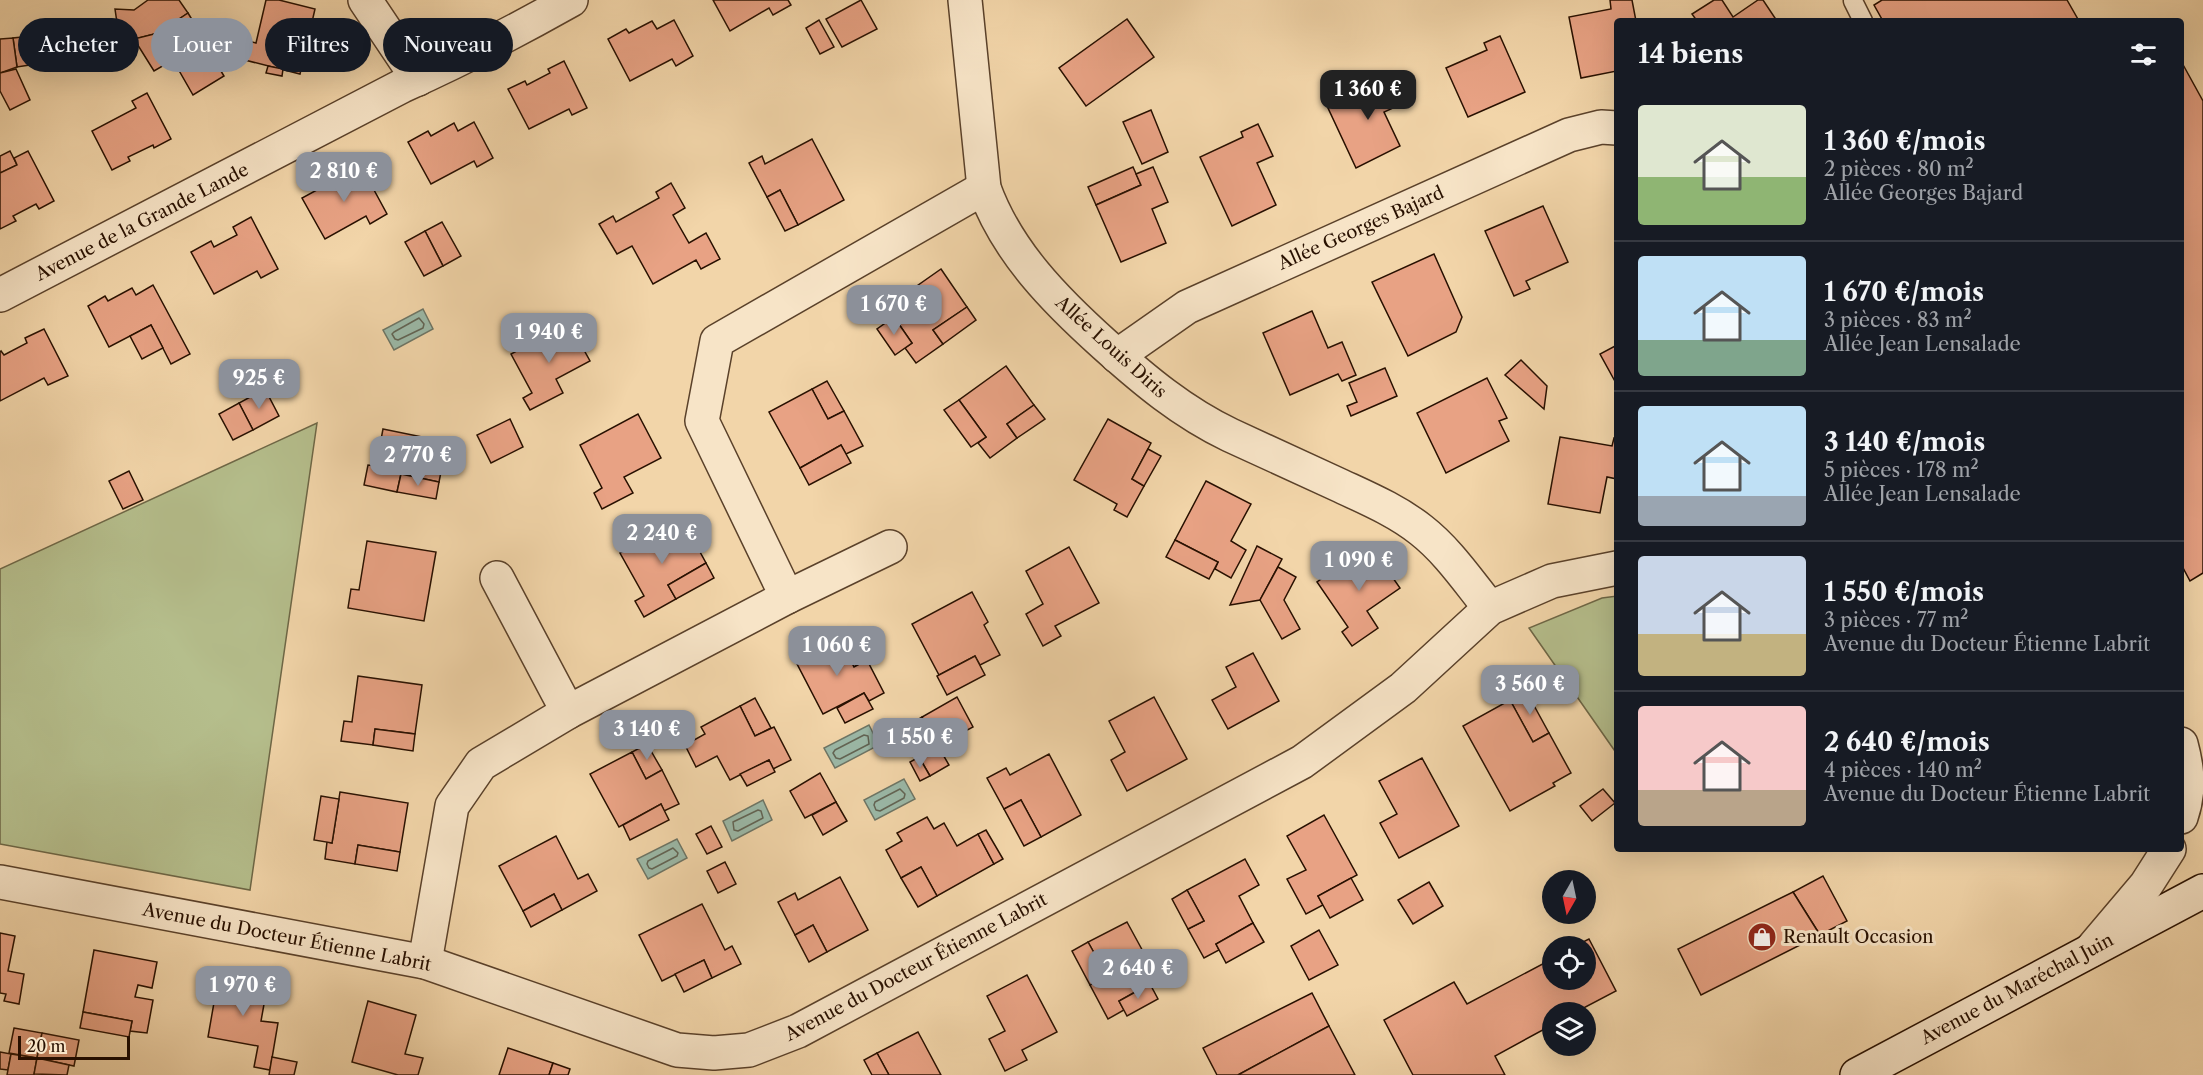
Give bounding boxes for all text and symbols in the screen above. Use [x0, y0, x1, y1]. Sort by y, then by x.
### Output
chip: Acheter [18, 18, 139, 72]
chip: Louer [151, 18, 253, 72]
chip: Filtres [265, 18, 371, 72]
chip: Nouveau [383, 18, 513, 72]
text: 14 biens [1638, 38, 1743, 70]
icon: filters [2127, 38, 2160, 71]
pin: 1 360 € [1313, 70, 1423, 121]
text: 1 360 € [1334, 77, 1402, 101]
text: 1 360 €/mois [1824, 125, 1986, 157]
icon: home [1686, 129, 1758, 201]
pin: 2 810 € [289, 152, 399, 203]
text: 2 pièces · 80 m² [1824, 157, 1974, 181]
street label: Avenue de la Grande Lande [31, 159, 252, 286]
text: 2 810 € [310, 159, 378, 183]
street label: Allée Georges Bajard [1274, 181, 1447, 275]
text: Allée Georges Bajard [1824, 181, 2023, 205]
text: 1 670 €/mois [1824, 276, 1984, 308]
icon: home [1686, 280, 1758, 352]
pin: 1 670 € [839, 285, 949, 336]
street label: Allée Louis Diris [1050, 291, 1171, 403]
text: 1 670 € [861, 292, 927, 316]
text: 3 pièces · 83 m² [1824, 308, 1972, 332]
pin: 1 940 € [494, 313, 604, 364]
text: 1 940 € [515, 320, 583, 344]
text: Allée Jean Lensalade [1824, 332, 2021, 356]
pin: 925 € [217, 359, 301, 410]
text: 925 € [233, 366, 285, 390]
text: 3 140 €/mois [1824, 426, 1985, 458]
icon: home [1686, 430, 1758, 502]
pin: 2 770 € [363, 436, 473, 487]
text: 2 770 € [384, 443, 452, 467]
text: 5 pièces · 178 m² [1824, 458, 1979, 482]
text: Allée Jean Lensalade [1824, 482, 2021, 506]
pin: 2 240 € [607, 514, 717, 565]
text: 2 240 € [627, 521, 697, 545]
pin: 1 090 € [1304, 541, 1414, 592]
text: 1 090 € [1324, 548, 1394, 572]
text: 1 550 €/mois [1824, 576, 1984, 608]
icon: home [1686, 580, 1758, 652]
text: 3 pièces · 77 m² [1824, 608, 1968, 632]
pin: 1 060 € [782, 626, 892, 677]
text: Avenue du Docteur Étienne Labrit [1824, 632, 2150, 656]
text: 1 060 € [802, 633, 872, 657]
pin: 3 560 € [1475, 665, 1585, 716]
text: 3 560 € [1495, 672, 1565, 696]
pin: 3 140 € [592, 710, 702, 761]
text: 3 140 € [613, 717, 681, 741]
pin: 1 550 € [865, 718, 975, 769]
text: 1 550 € [887, 725, 953, 749]
text: 2 640 €/mois [1824, 726, 1990, 758]
icon: home [1686, 730, 1758, 802]
text: 4 pièces · 140 m² [1824, 758, 1982, 782]
text: Avenue du Docteur Étienne Labrit [1824, 782, 2150, 806]
north arrow [1542, 870, 1596, 924]
map controls [1542, 870, 1596, 1056]
street label: Avenue du Docteur Étienne Labrit [780, 887, 1051, 1046]
street label: Avenue du Docteur Étienne Labrit [140, 897, 434, 976]
shop icon: Renault Occasion [1746, 921, 1778, 953]
place label: Renault Occasion [1783, 926, 1934, 948]
street label: Avenue du Maréchal Juin [1916, 929, 2117, 1050]
button: locate [1542, 936, 1596, 990]
pin: 2 640 € [1083, 949, 1193, 1000]
text: 2 640 € [1102, 956, 1174, 980]
pin: 1 970 € [188, 966, 298, 1017]
text: 1 970 € [210, 973, 276, 997]
button: layers [1542, 1002, 1596, 1056]
scale bar [18, 1033, 130, 1060]
text: 20 m [27, 1036, 66, 1056]

